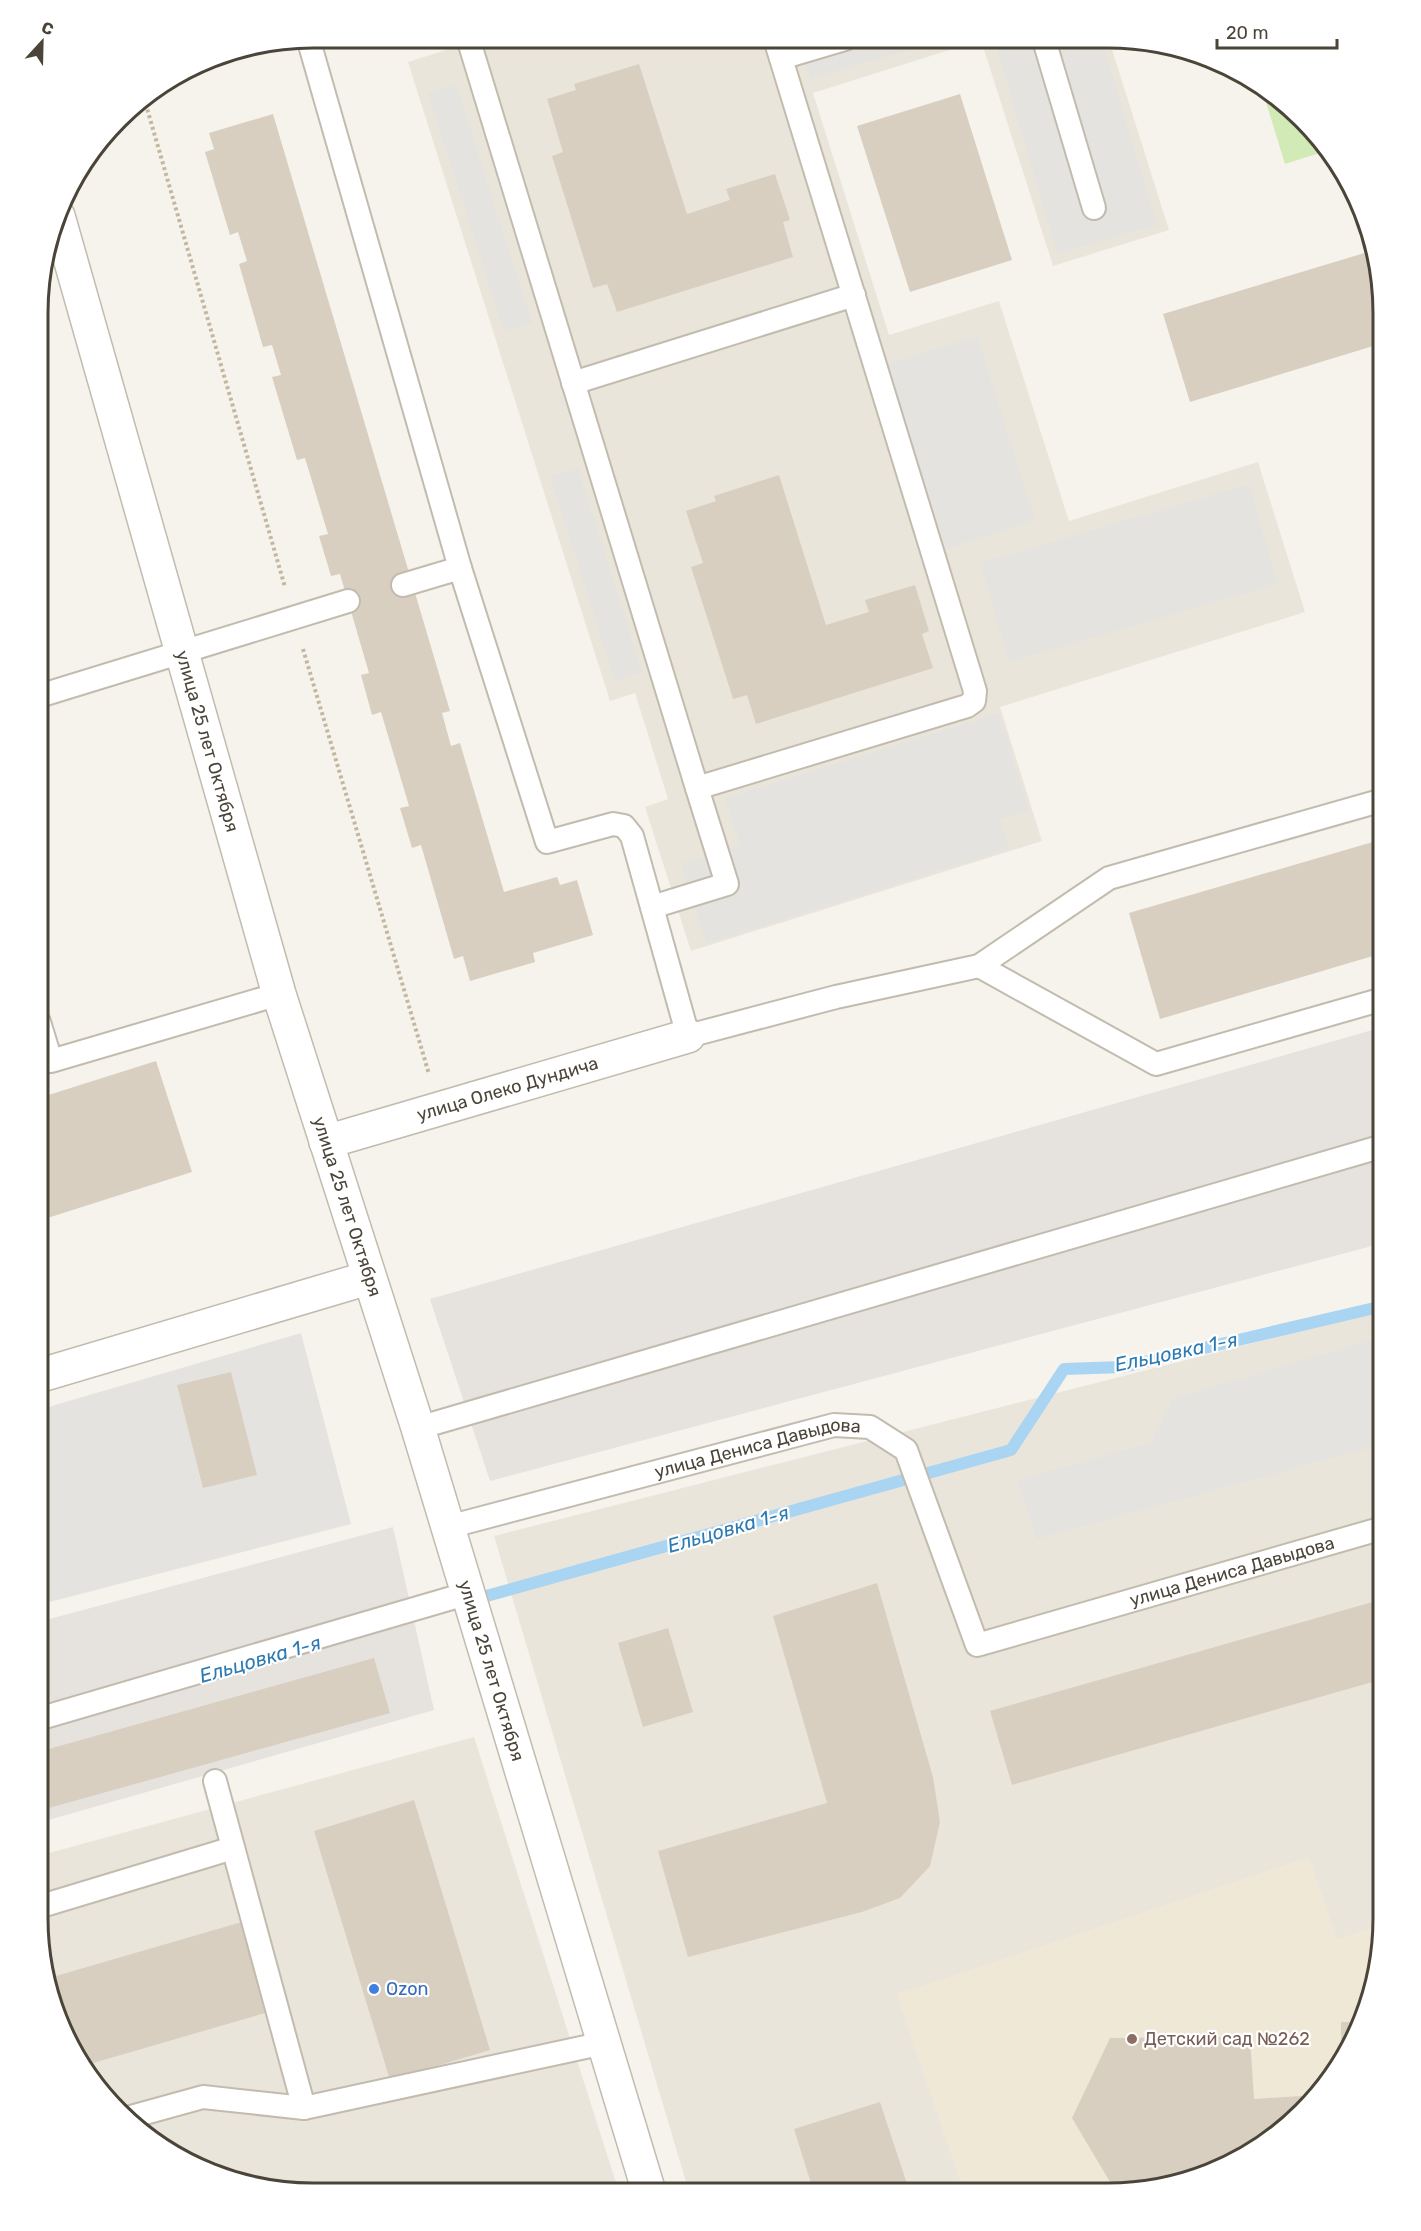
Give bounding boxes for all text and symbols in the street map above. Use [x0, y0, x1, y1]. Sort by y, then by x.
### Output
north arrow [12, 12, 72, 72]
scale bar [1217, 12, 1337, 50]
text: С [39, 18, 56, 39]
text: 20 m [1226, 22, 1268, 44]
street label: улица 25 лет Октября [171, 648, 243, 835]
street label: улица Олеко Дундича [414, 1052, 601, 1126]
street label: улица 25 лет Октября [308, 1114, 386, 1299]
water label: Ельцовка 1-я [1112, 1327, 1240, 1377]
street label: улица Дениса Давыдова [652, 1414, 861, 1483]
water label: Ельцовка 1-я [665, 1500, 792, 1558]
street label: улица Дениса Давыдова [1127, 1532, 1337, 1611]
street label: улица 25 лет Октября [454, 1577, 529, 1764]
water label: Ельцовка 1-я [197, 1630, 324, 1688]
place label: Ozon [386, 1978, 428, 2000]
marker: Ozon [367, 1982, 381, 1996]
place label: Детский сад №262 [1144, 2028, 1310, 2050]
marker: Детский сад №262 [1125, 2032, 1139, 2046]

